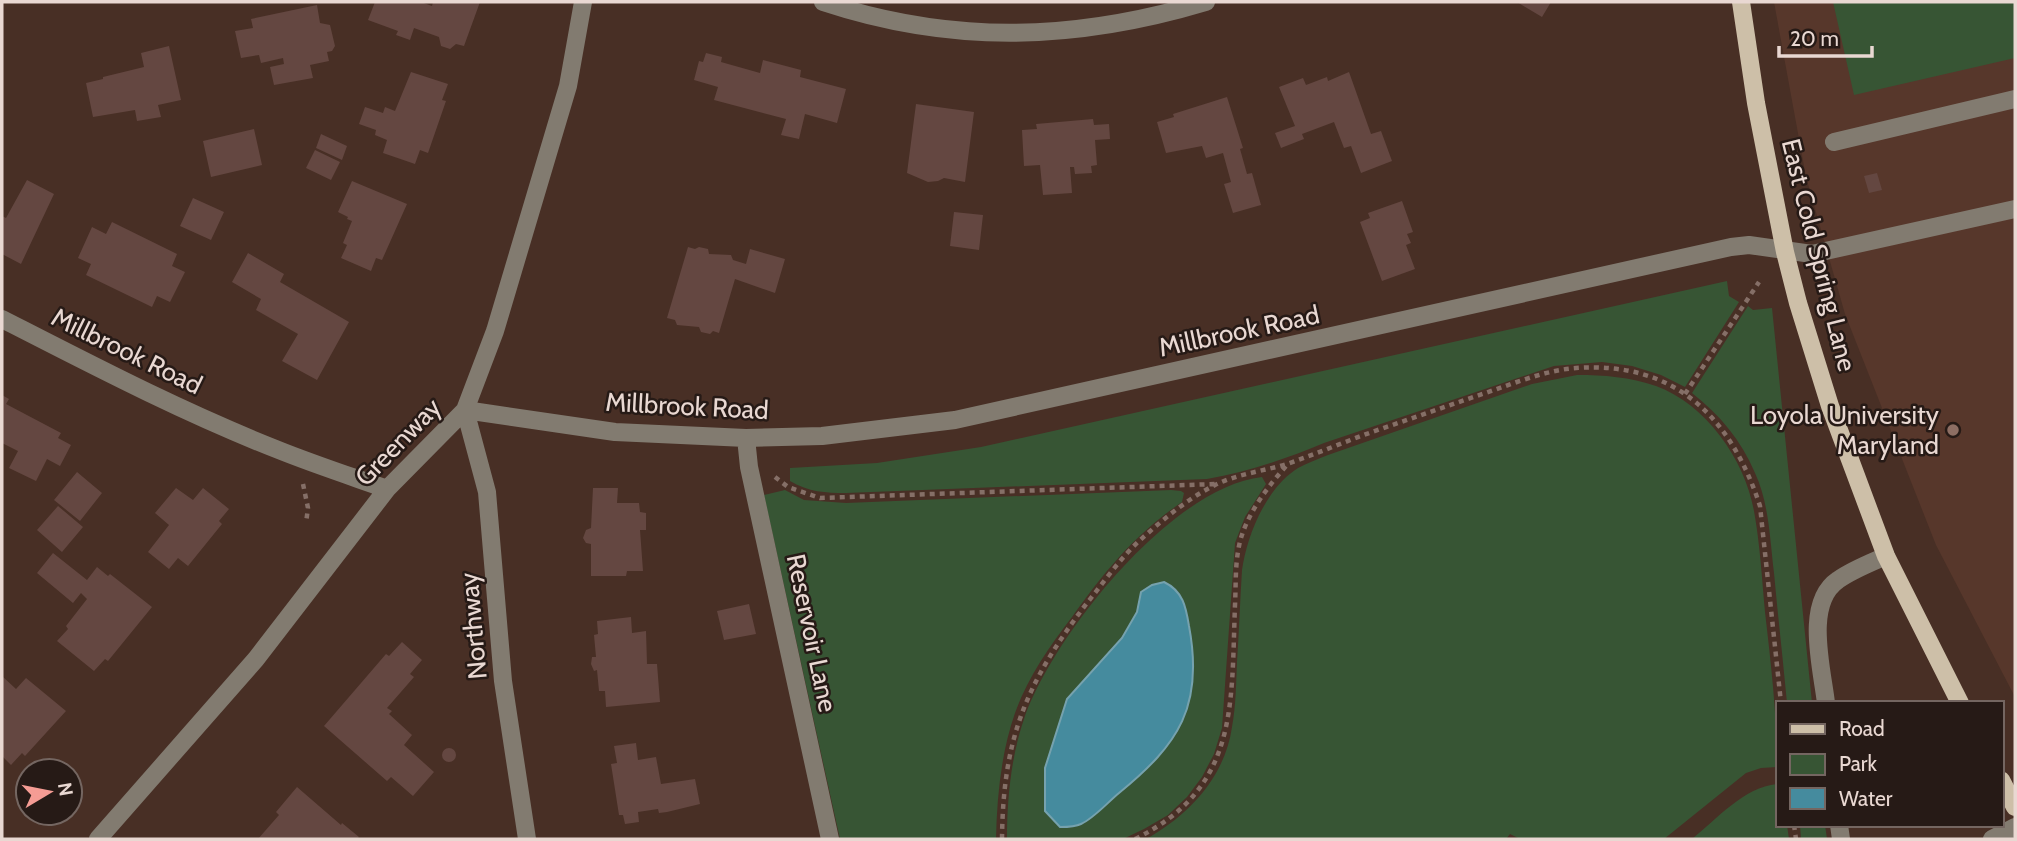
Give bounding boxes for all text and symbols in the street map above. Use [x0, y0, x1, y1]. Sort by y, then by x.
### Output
scale bar [1779, 14, 1872, 58]
text: 20 m [1790, 26, 1839, 51]
street label: East Cold Spring Lane [1775, 135, 1863, 375]
street label: Millbrook Road [1156, 298, 1322, 364]
street label: Millbrook Road [47, 301, 207, 401]
street label: Millbrook Road [605, 386, 769, 426]
street label: Greenway [348, 391, 448, 493]
place label: Loyola University Maryland [1750, 399, 1939, 461]
marker: Loyola University Maryland [1945, 422, 1961, 438]
street label: Reservoir Lane [780, 551, 844, 715]
street label: Northway [452, 571, 494, 681]
legend [1776, 701, 2003, 827]
text: Road [1839, 716, 1885, 741]
text: Park [1839, 751, 1877, 776]
north arrow [14, 757, 84, 827]
text: N [53, 781, 78, 798]
text: Water [1839, 786, 1893, 811]

